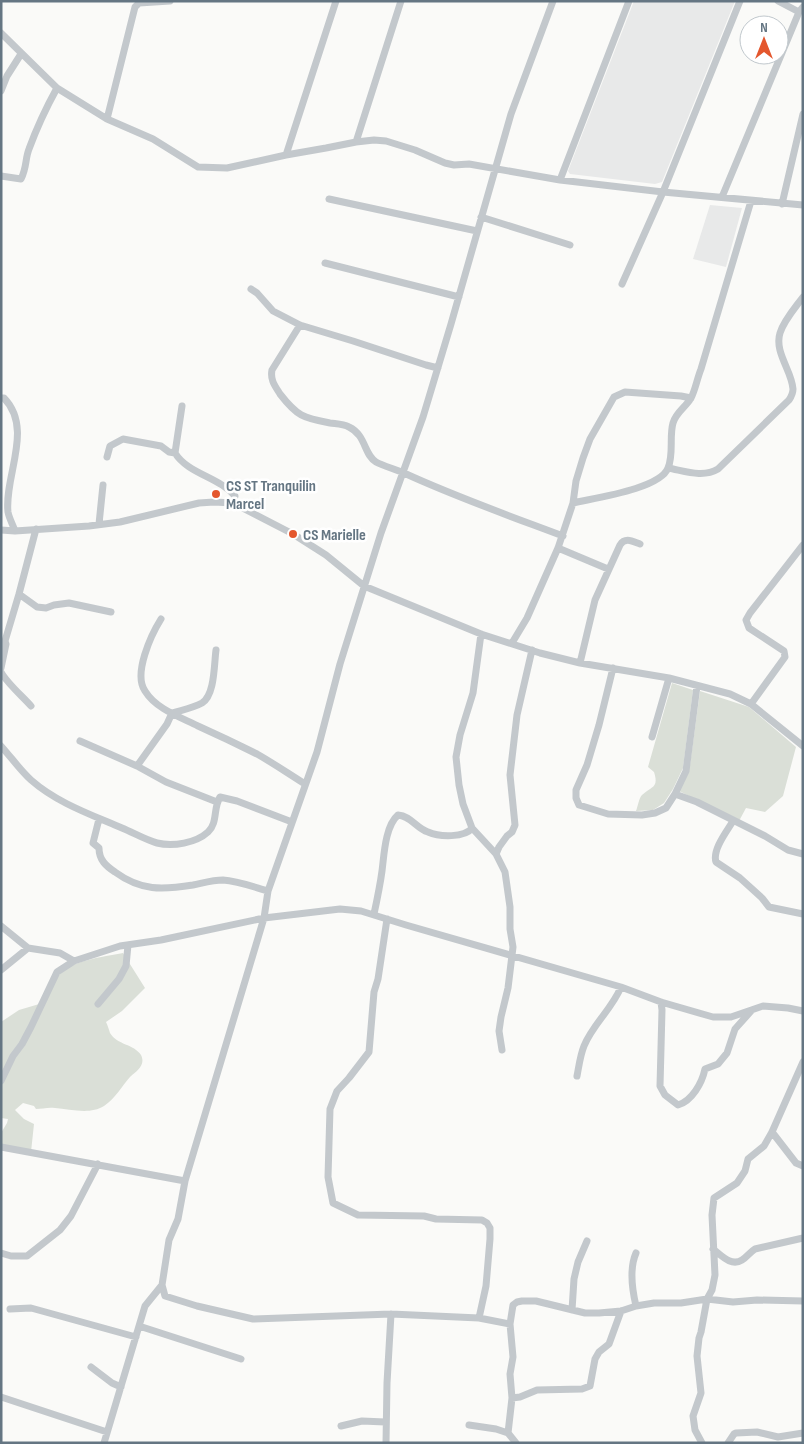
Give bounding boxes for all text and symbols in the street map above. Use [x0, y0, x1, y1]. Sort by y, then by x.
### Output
north arrow [739, 15, 789, 65]
text: N [760, 19, 768, 36]
place label: CS ST Tranquilin Marcel [226, 477, 316, 514]
marker: CS ST Tranquilin Marcel [210, 488, 222, 500]
place label: CS Marielle [303, 526, 366, 545]
marker: CS Marielle [287, 528, 299, 540]

